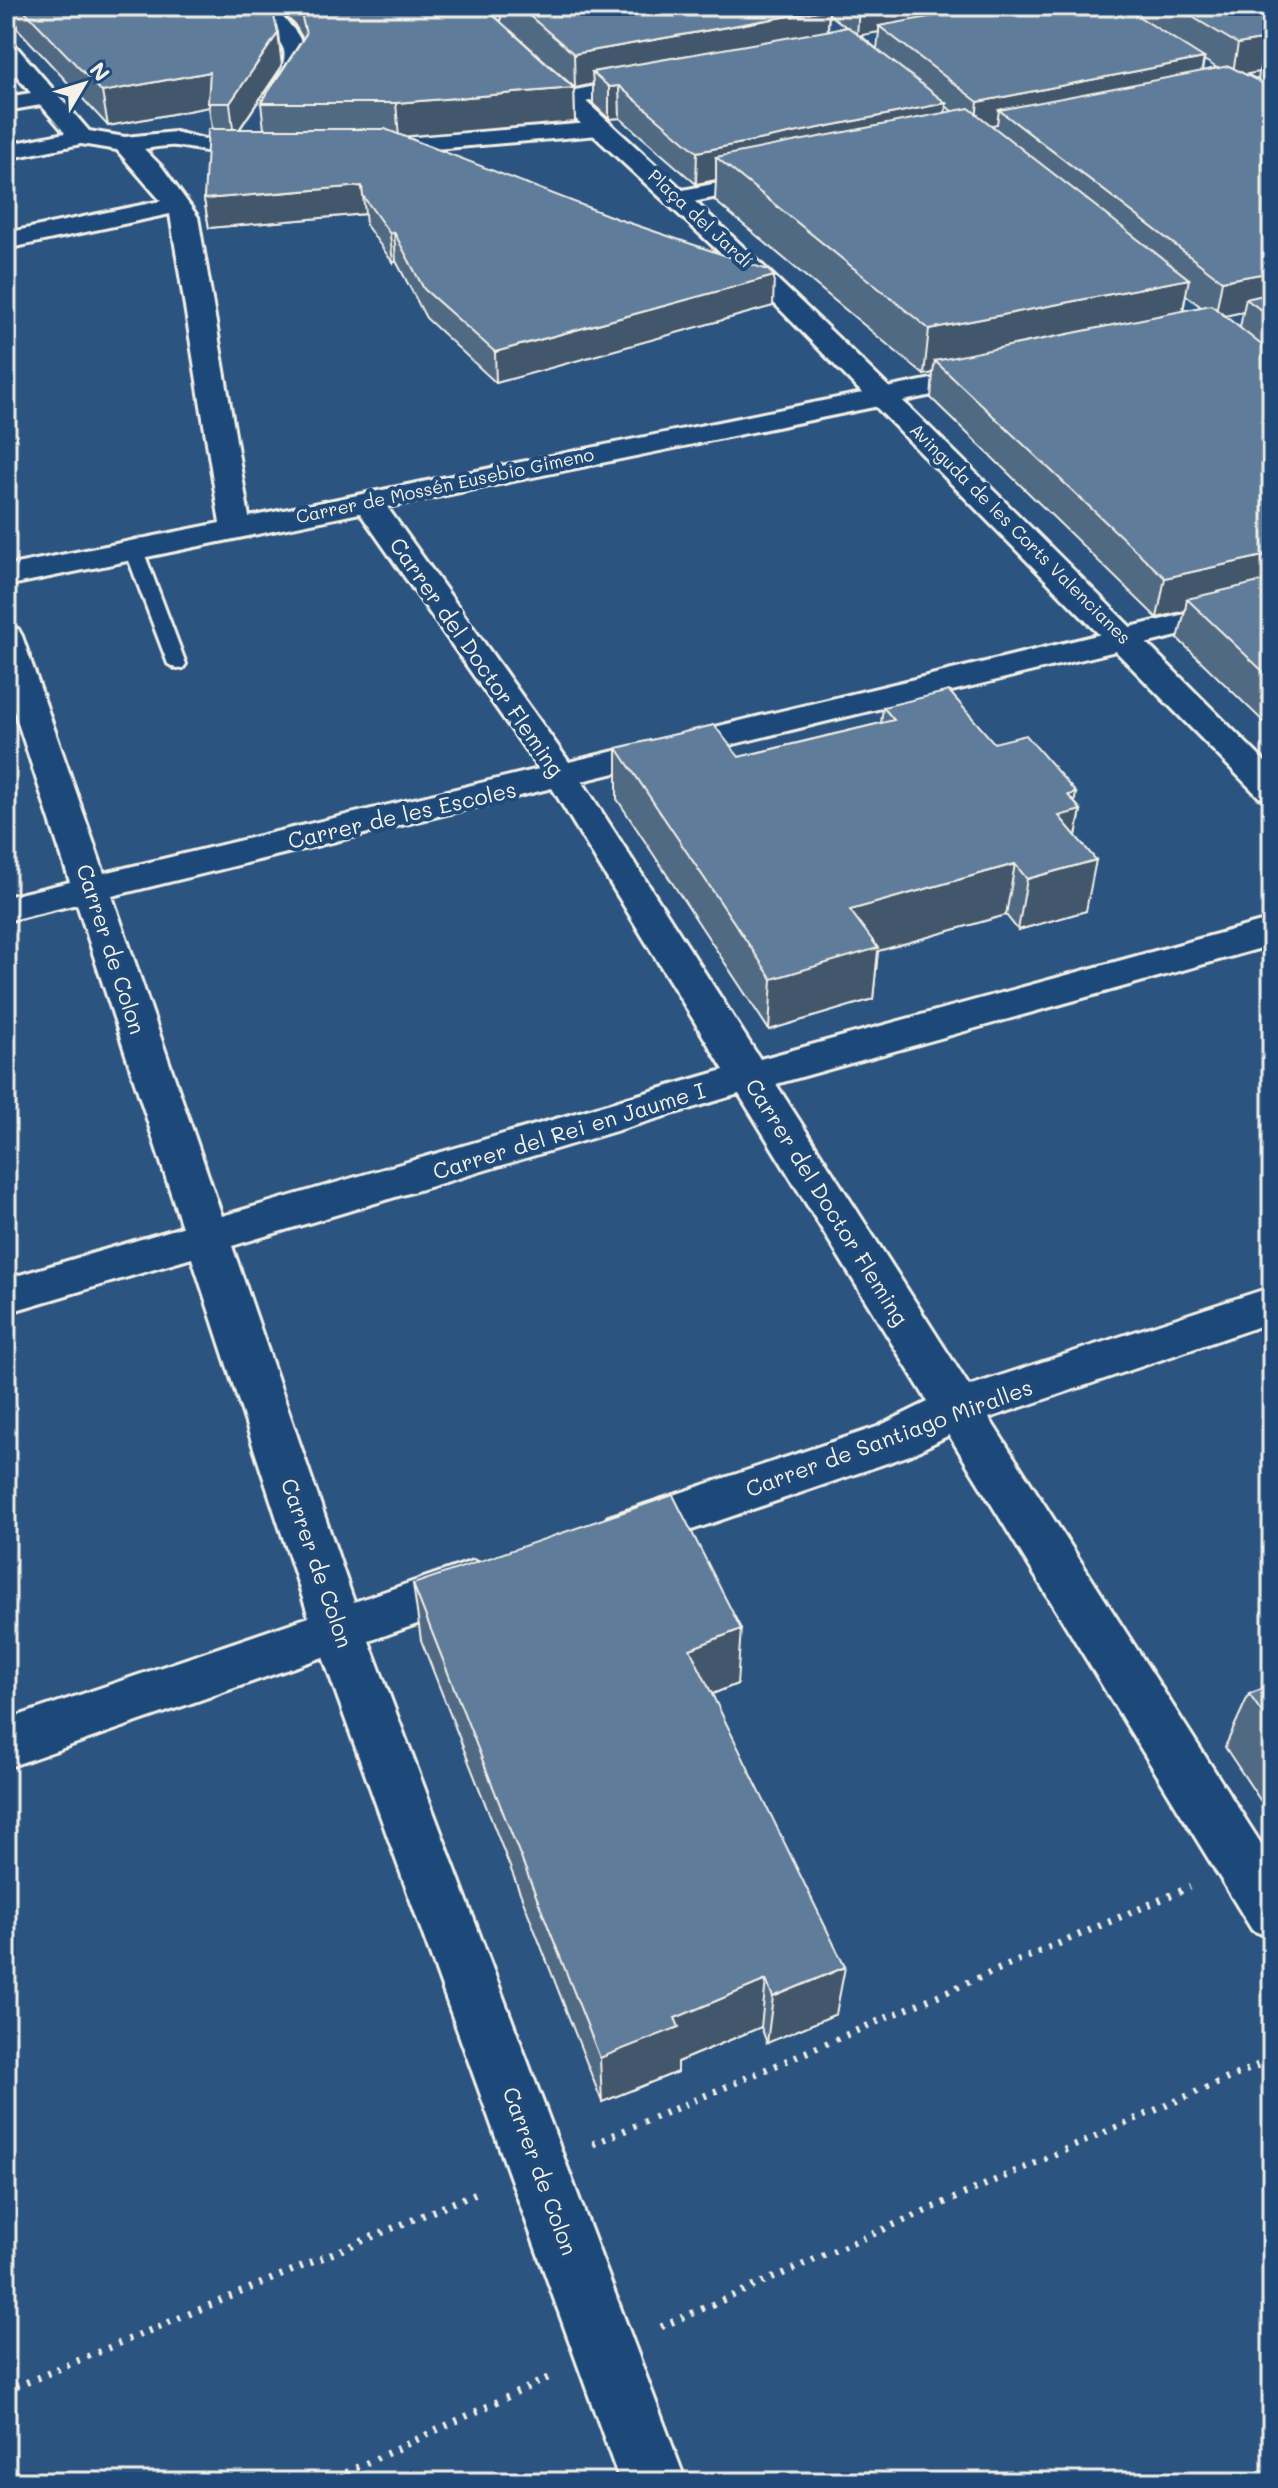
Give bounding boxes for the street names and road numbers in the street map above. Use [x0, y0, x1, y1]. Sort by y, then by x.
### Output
street label: Plaça del Jardí [643, 164, 758, 273]
street label: Avinguda de les Corts Valencianes [905, 418, 1136, 649]
street label: Carrer de Mossén Eusebio Gimeno [294, 442, 596, 528]
street label: Carrer del Doctor Fleming [384, 531, 571, 782]
street label: Carrer de les Escoles [285, 774, 519, 855]
street label: Carrer de Colon [70, 860, 153, 1038]
street label: Carrer del Doctor Fleming [739, 1073, 915, 1331]
street label: Carrer del Rei en Jaume I [429, 1075, 709, 1186]
street label: Carrer de Santiago Miralles [741, 1372, 1036, 1503]
street label: Carrer de Colon [275, 1474, 360, 1651]
street label: Carrer de Colon [497, 2083, 584, 2259]

